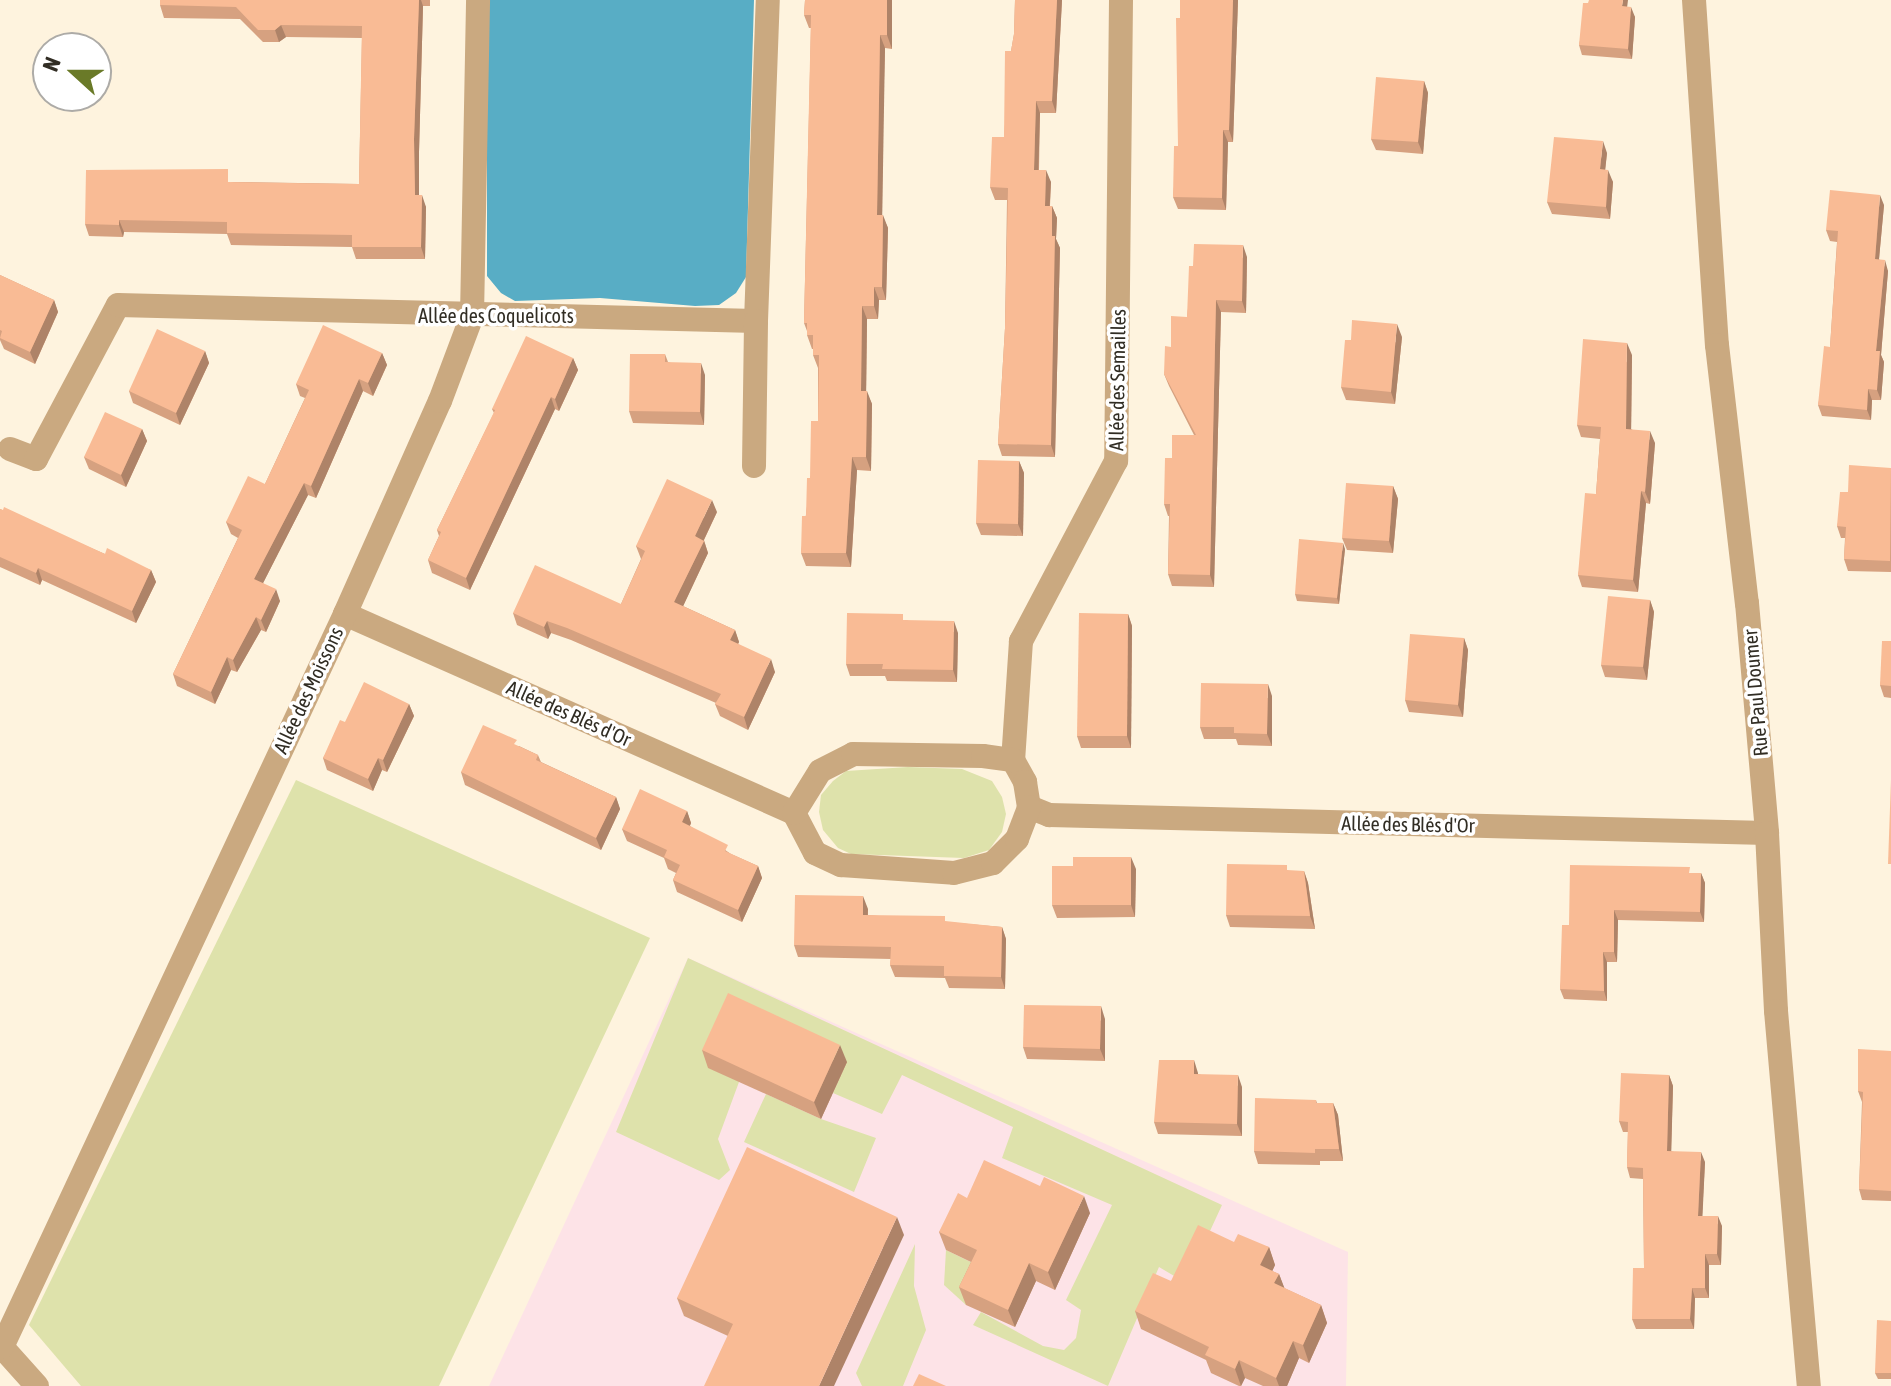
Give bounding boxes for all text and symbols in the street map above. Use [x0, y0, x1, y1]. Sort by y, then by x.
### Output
north arrow [32, 32, 112, 112]
text: N [37, 53, 66, 75]
street label: Allée des Coquelicots [418, 303, 574, 327]
street label: Allée des Semailles [1104, 309, 1130, 451]
street label: Allée des Moissons [268, 623, 348, 757]
street label: Rue Paul Doumer [1737, 628, 1773, 758]
street label: Allée des Blés d'Or [503, 675, 635, 751]
street label: Allée des Blés d'Or [1341, 811, 1475, 837]

